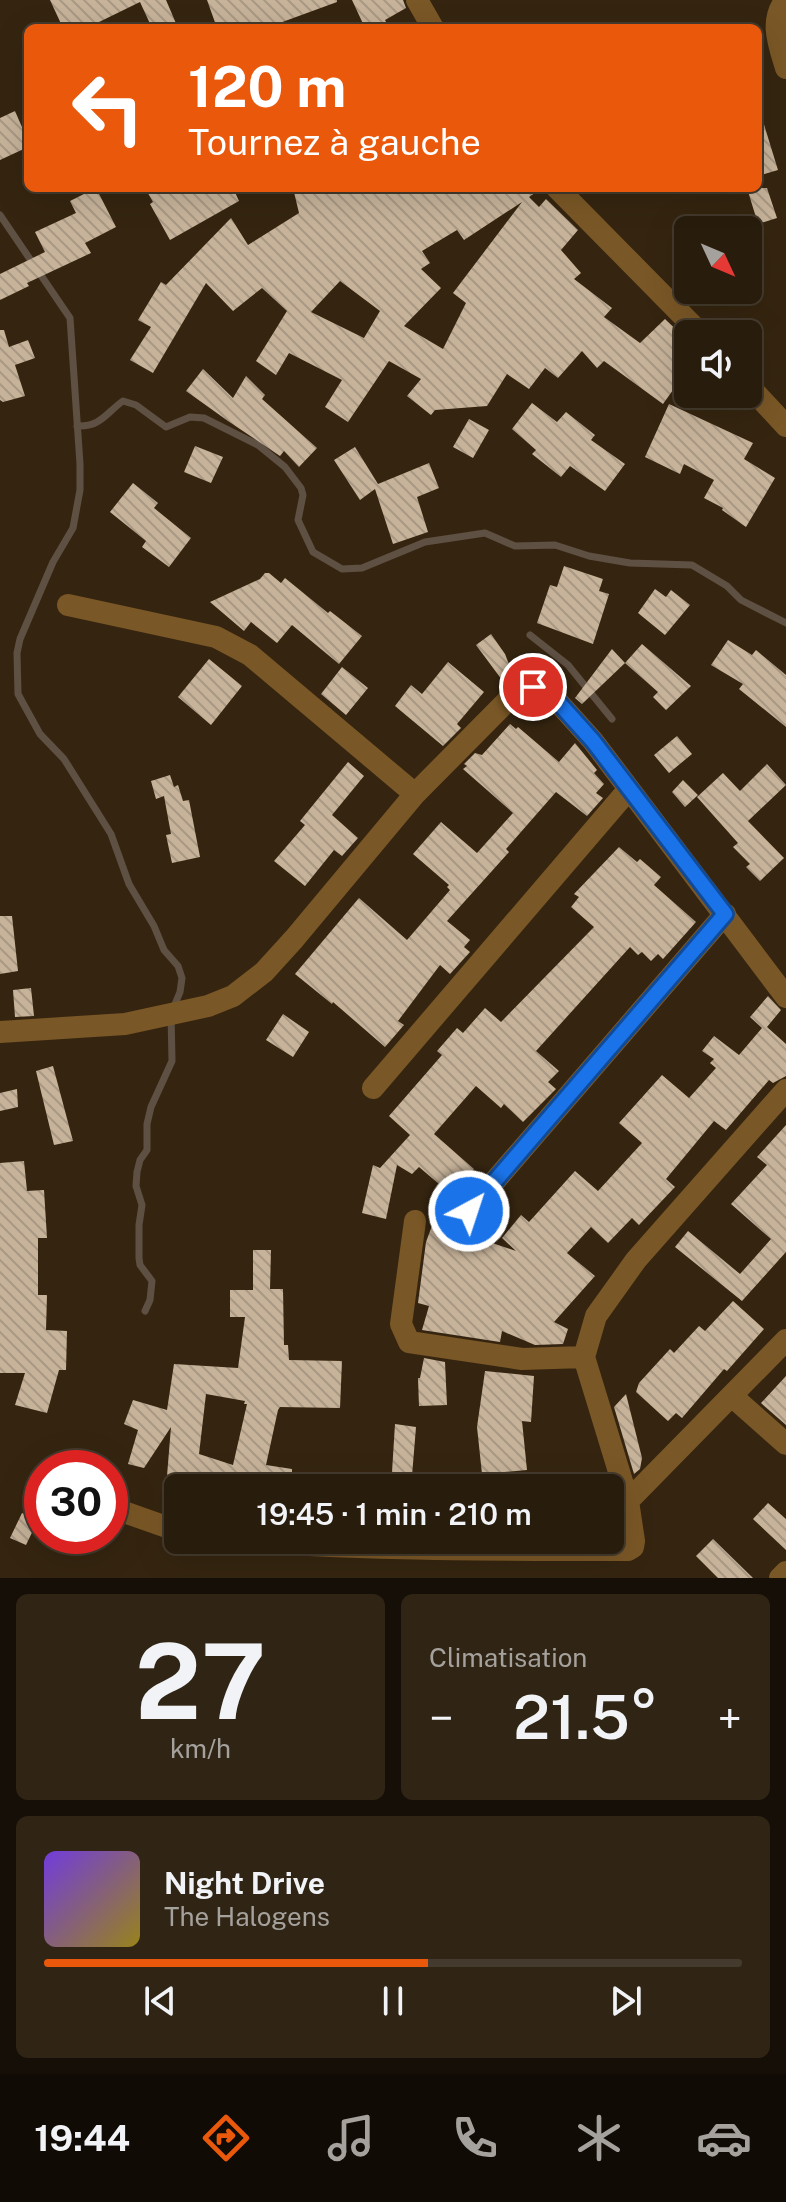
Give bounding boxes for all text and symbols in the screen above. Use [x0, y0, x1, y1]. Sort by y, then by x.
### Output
text: 120 m [188, 54, 346, 120]
icon: left [56, 56, 160, 160]
text: Tournez à gauche [188, 121, 481, 163]
north arrow [674, 216, 762, 304]
map controls [674, 216, 762, 408]
button: sound [674, 320, 762, 408]
pin [499, 653, 567, 721]
icon: arrive [511, 665, 555, 709]
position arrow [427, 1169, 511, 1253]
speed limit sign: 30 [24, 1450, 128, 1554]
text: 19:45 · 1 min · 210 m [256, 1496, 532, 1532]
text: 27 [135, 1620, 266, 1742]
text: Climatisation [429, 1642, 587, 1673]
text: 21.5° [513, 1682, 658, 1753]
text: − [429, 1692, 453, 1744]
text: + [718, 1692, 742, 1744]
text: km/h [170, 1733, 231, 1764]
text: Night Drive [164, 1865, 325, 1901]
text: The Halogens [164, 1901, 330, 1932]
icon: previous [138, 1979, 182, 2023]
icon: pause [371, 1979, 415, 2023]
icon: next [604, 1979, 648, 2023]
icon: directions [198, 2110, 254, 2166]
icon: music [323, 2110, 379, 2166]
icon: phone [447, 2110, 503, 2166]
icon: climate [571, 2110, 627, 2166]
icon: car [696, 2110, 752, 2166]
text: 19:44 [34, 2117, 130, 2159]

